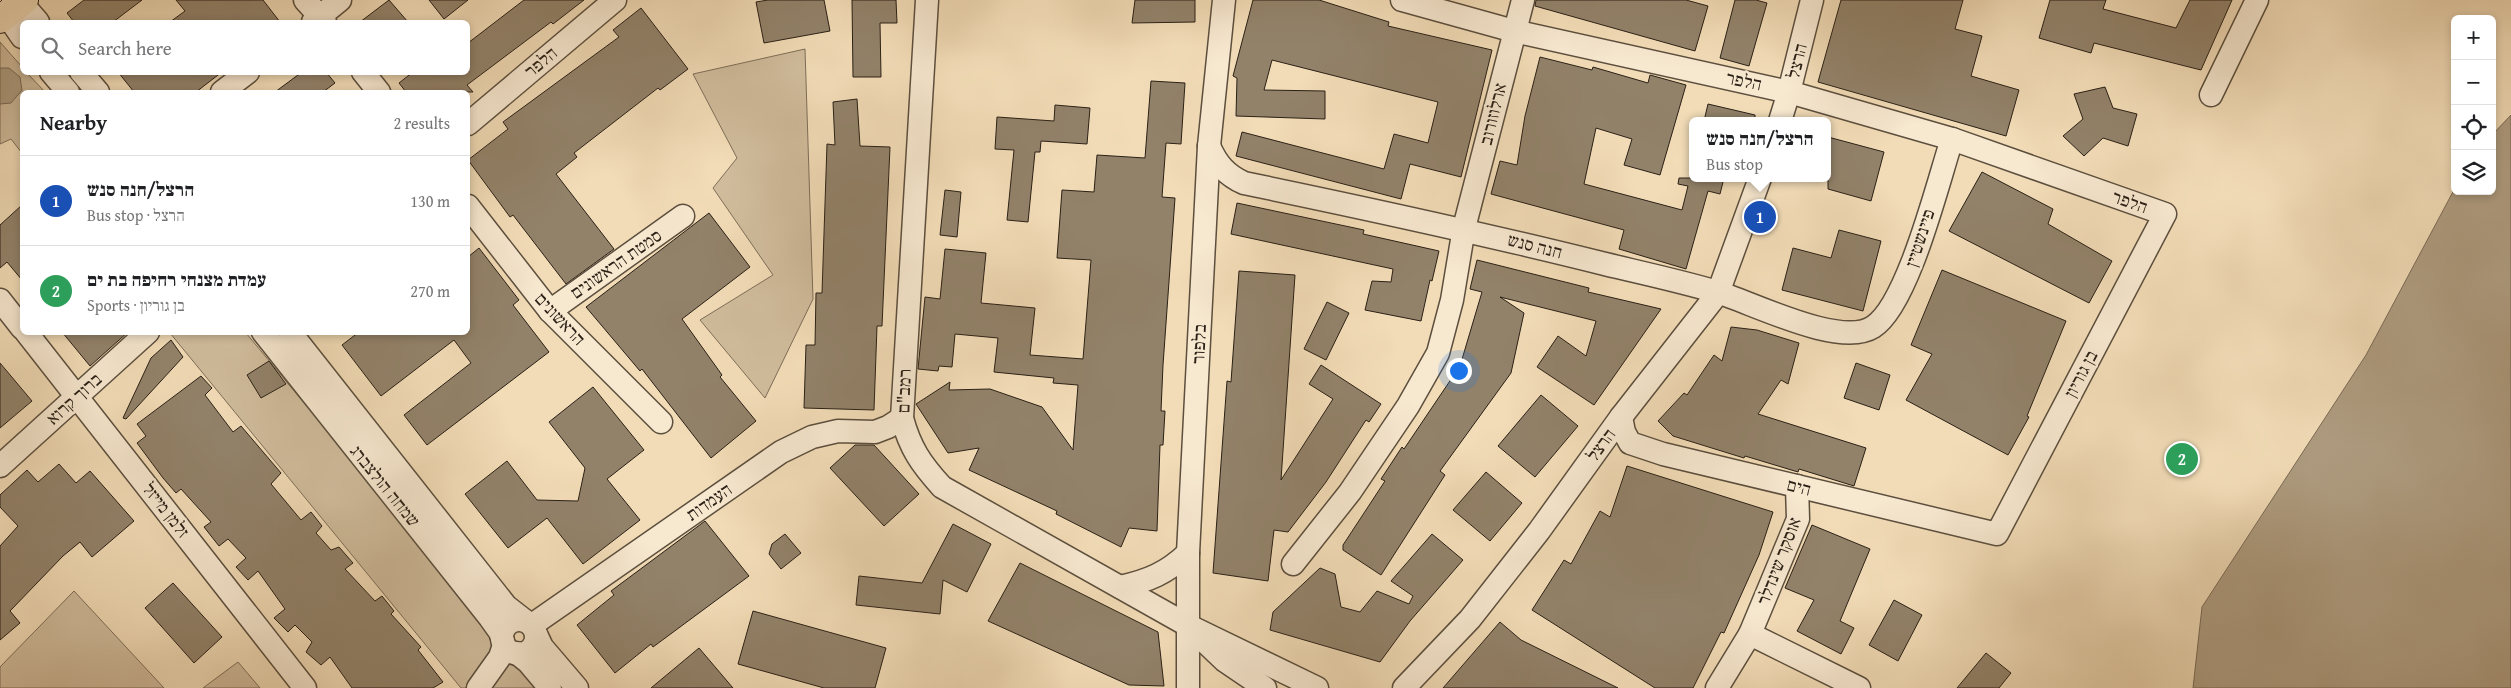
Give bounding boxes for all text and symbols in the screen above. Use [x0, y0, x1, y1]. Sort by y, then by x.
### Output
map controls [2451, 15, 2496, 195]
button: + [2451, 15, 2496, 60]
search box [20, 20, 470, 75]
icon: search [38, 34, 66, 62]
text: Search here [78, 34, 172, 62]
street label: הלפר [518, 40, 563, 84]
street label: הרצל [1779, 40, 1814, 81]
button: − [2451, 60, 2496, 105]
street label: הלפר [1724, 64, 1765, 97]
street label: ארלוזורוב [1472, 80, 1513, 148]
button: locate [2451, 105, 2496, 150]
text: Nearby [40, 107, 107, 138]
text: 2 results [393, 111, 450, 135]
popup [1689, 117, 1831, 182]
text: הרצל/חנה סנש [1706, 124, 1814, 152]
button: layers [2451, 150, 2496, 195]
text: Bus stop [1706, 152, 1763, 176]
text: הרצל/חנה סנש [87, 175, 194, 203]
street label: הלפר [2109, 183, 2152, 220]
text: 1 [52, 189, 60, 213]
text: 130 m [410, 189, 450, 213]
pin: 1 [1744, 198, 1776, 236]
text: Bus stop · הרצל [87, 203, 185, 227]
street label: פיינשטיין [1897, 205, 1942, 270]
street label: סמטת הראשונים [564, 222, 667, 305]
street label: חנה סנש [1505, 226, 1565, 265]
text: עמדת מצנחי רחיפה בת ים [87, 265, 266, 293]
text: 2 [52, 279, 60, 303]
text: 270 m [410, 279, 450, 303]
street label: הראשונים [529, 286, 592, 351]
text: Sports · בן גוריון [87, 293, 185, 317]
street label: בלפור [1184, 323, 1213, 365]
street label: בן גוריון [2057, 345, 2104, 402]
your location [1446, 358, 1472, 384]
street label: ברוך קרוא [40, 366, 108, 431]
street label: רמב"ם [889, 368, 918, 414]
street label: הרצל [1579, 422, 1622, 467]
street label: שמחה הולצברג [344, 439, 427, 533]
pin: 2 [2166, 440, 2198, 478]
street label: הים [1784, 470, 1814, 503]
street label: זלמן מייזל [136, 476, 197, 543]
street label: העמדות [680, 476, 737, 527]
street label: אוסקר שינדלר [1749, 513, 1808, 609]

